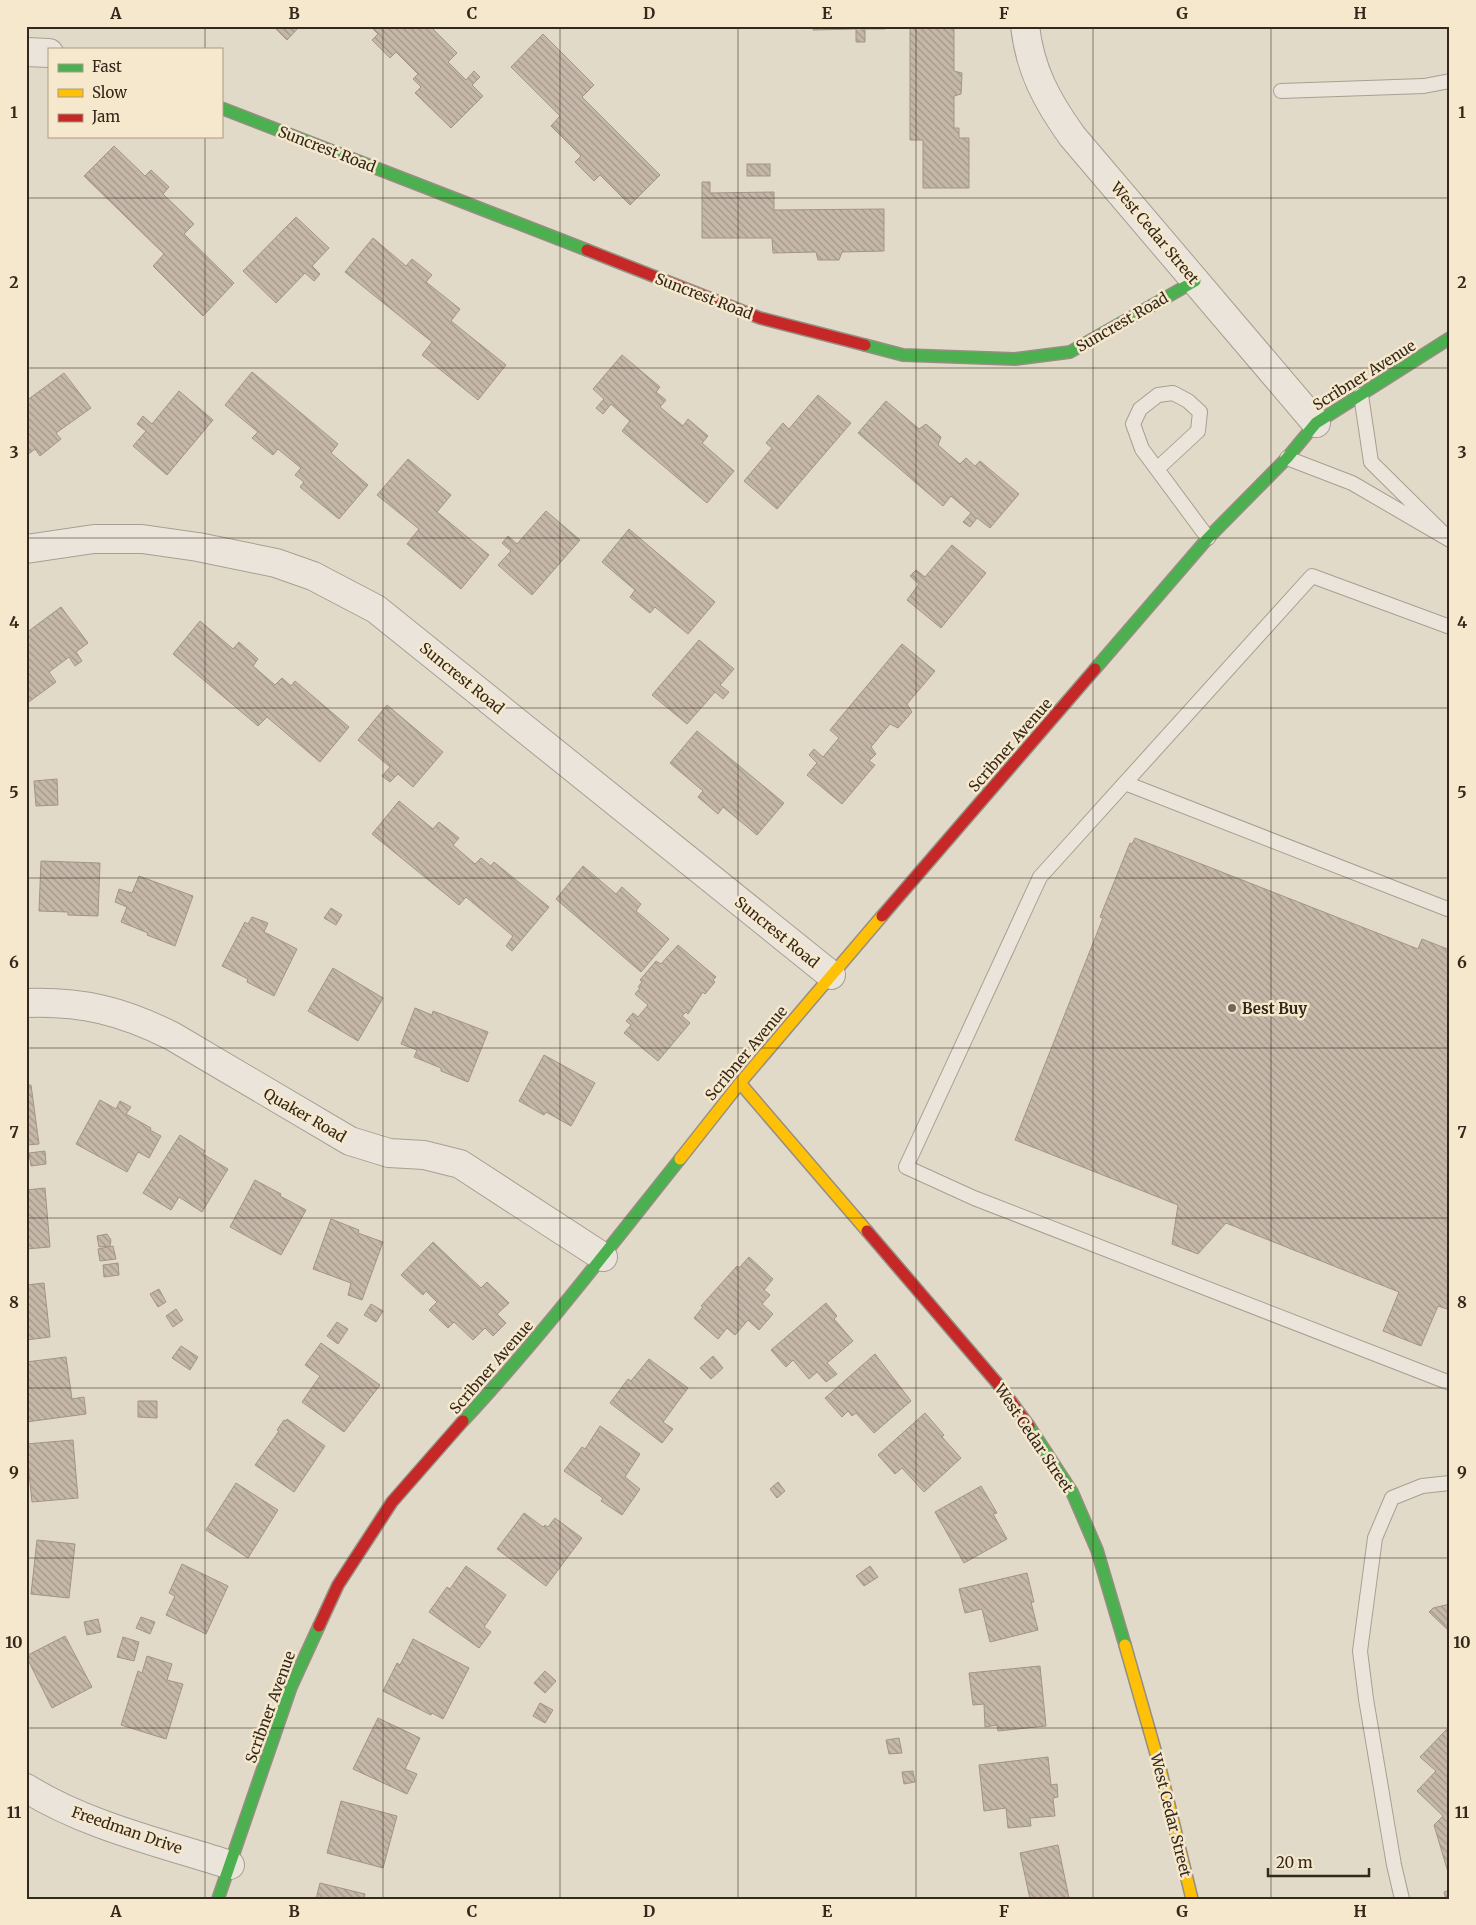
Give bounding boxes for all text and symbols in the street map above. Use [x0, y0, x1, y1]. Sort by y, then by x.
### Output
text: A [109, 3, 122, 23]
text: B [288, 3, 300, 23]
text: C [467, 3, 477, 23]
text: D [643, 3, 655, 23]
text: E [822, 3, 833, 23]
text: F [999, 3, 1009, 23]
text: G [1176, 3, 1188, 23]
text: H [1353, 3, 1367, 23]
legend [48, 48, 222, 138]
text: Fast [92, 57, 122, 76]
text: Slow [92, 83, 127, 102]
text: 1 [10, 102, 18, 122]
text: 1 [1458, 102, 1466, 122]
text: Jam [91, 107, 120, 126]
street label: Suncrest Road [275, 122, 379, 176]
street label: West Cedar Street [1106, 177, 1203, 288]
street label: Suncrest Road [652, 269, 756, 323]
text: 2 [9, 272, 19, 292]
text: 2 [1457, 272, 1467, 292]
street label: Suncrest Road [1073, 288, 1171, 356]
street label: Scribner Avenue [1309, 336, 1419, 414]
text: 3 [9, 442, 19, 462]
text: 3 [1457, 442, 1467, 462]
text: 4 [9, 612, 19, 632]
text: 4 [1457, 612, 1467, 632]
street label: Suncrest Road [416, 638, 508, 718]
street label: Scribner Avenue [964, 694, 1056, 796]
text: 5 [9, 782, 19, 802]
text: 5 [1457, 782, 1467, 802]
street label: Suncrest Road [731, 892, 823, 972]
text: 6 [9, 952, 19, 972]
text: 6 [1457, 952, 1467, 972]
place label: Best Buy [1242, 999, 1307, 1018]
street label: Scribner Avenue [701, 1002, 791, 1104]
marker: Best Buy [1226, 1002, 1238, 1014]
street label: Quaker Road [260, 1084, 350, 1146]
text: 7 [9, 1122, 19, 1142]
text: 7 [1457, 1122, 1467, 1142]
text: 8 [9, 1292, 19, 1312]
text: 8 [1457, 1292, 1467, 1312]
street label: Scribner Avenue [445, 1316, 537, 1418]
street label: West Cedar Street [990, 1379, 1077, 1496]
text: 9 [9, 1462, 19, 1482]
text: 9 [1457, 1462, 1467, 1482]
text: 10 [5, 1632, 23, 1652]
text: 10 [1453, 1632, 1471, 1652]
street label: Scribner Avenue [241, 1648, 299, 1766]
street label: West Cedar Street [1146, 1750, 1196, 1879]
text: 11 [7, 1802, 22, 1822]
street label: Freedman Drive [69, 1802, 185, 1858]
text: 11 [1455, 1802, 1470, 1822]
scale bar [1268, 1845, 1370, 1877]
text: 20 m [1276, 1853, 1313, 1872]
text: A [109, 1901, 122, 1921]
text: B [288, 1901, 300, 1921]
text: C [467, 1901, 477, 1921]
text: D [643, 1901, 655, 1921]
text: E [822, 1901, 833, 1921]
text: F [999, 1901, 1009, 1921]
text: G [1176, 1901, 1188, 1921]
text: H [1353, 1901, 1367, 1921]

